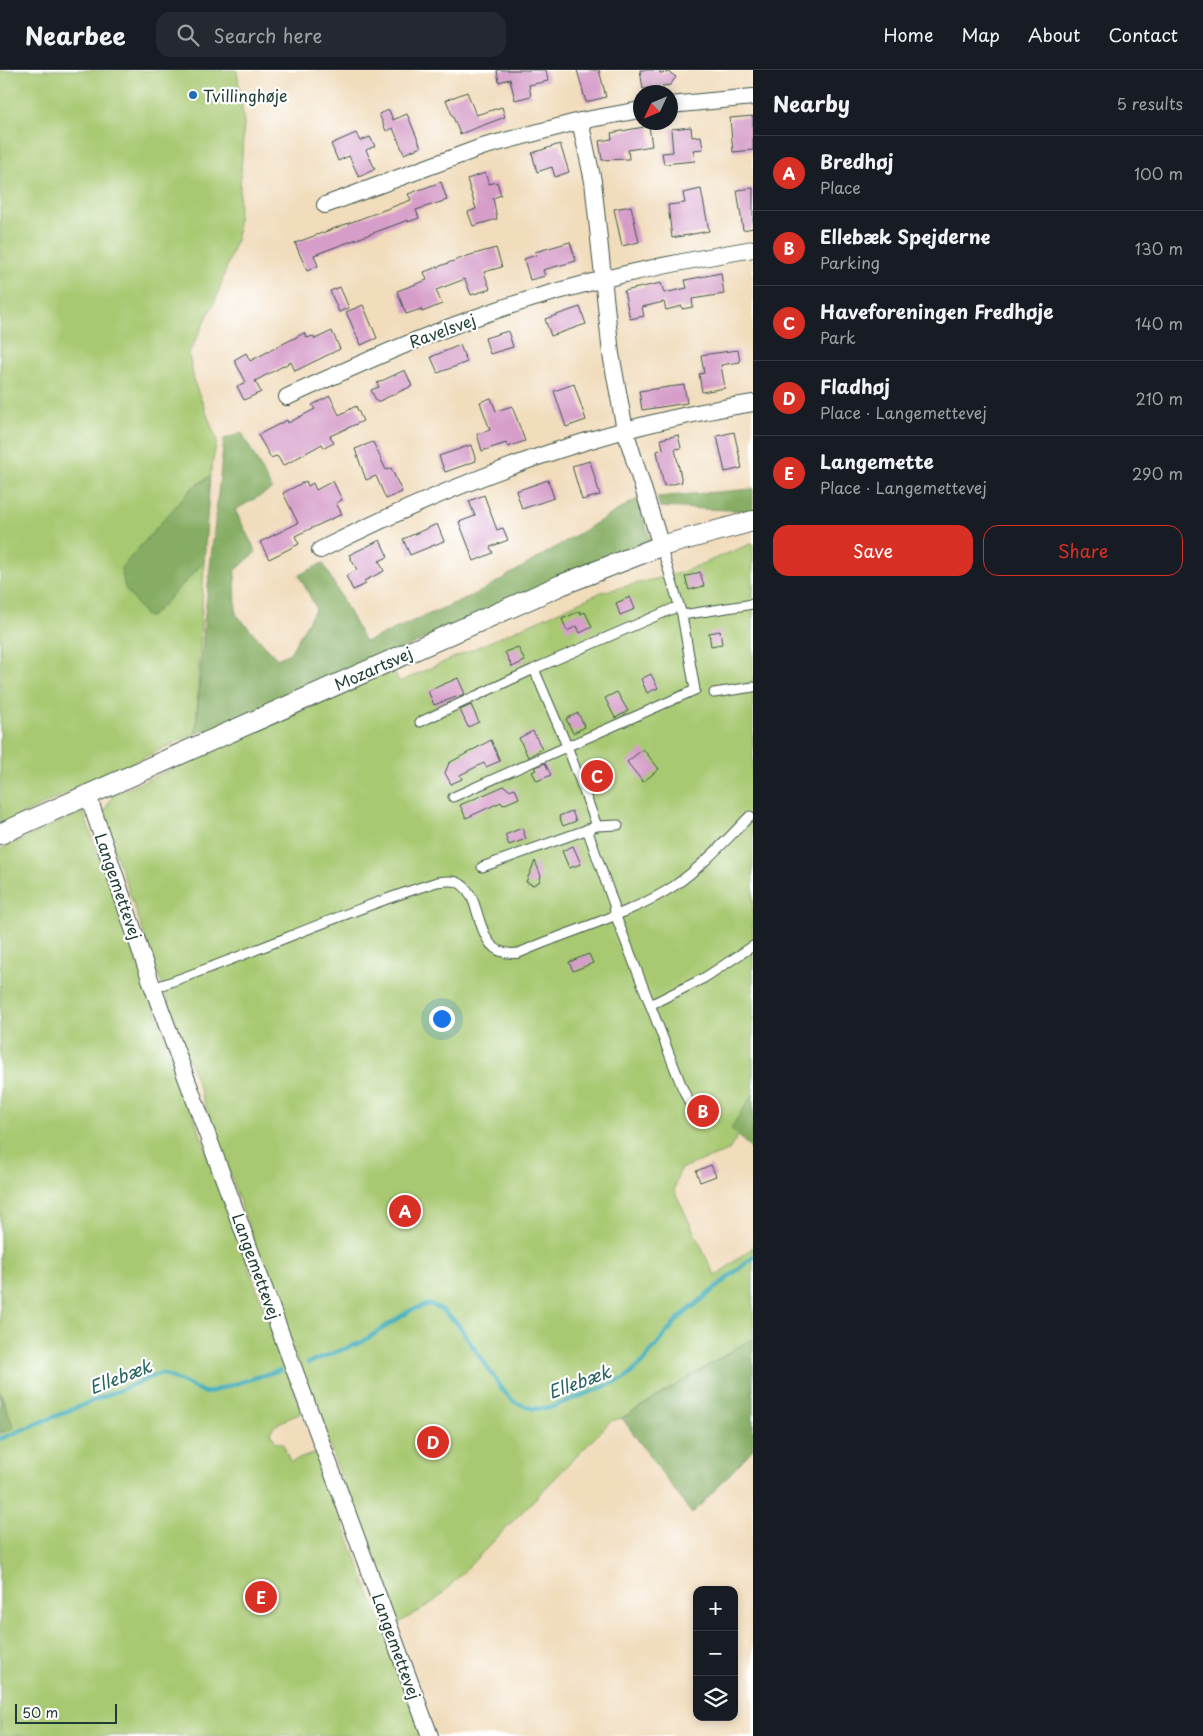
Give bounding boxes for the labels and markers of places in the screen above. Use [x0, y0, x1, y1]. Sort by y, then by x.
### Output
place label: Tvillinghøje [203, 83, 288, 107]
marker: Tvillinghøje [187, 89, 199, 101]
pin: C [581, 757, 613, 795]
pin: B [687, 1092, 719, 1130]
pin: A [389, 1192, 421, 1230]
pin: D [417, 1423, 449, 1461]
pin: E [245, 1578, 277, 1616]

